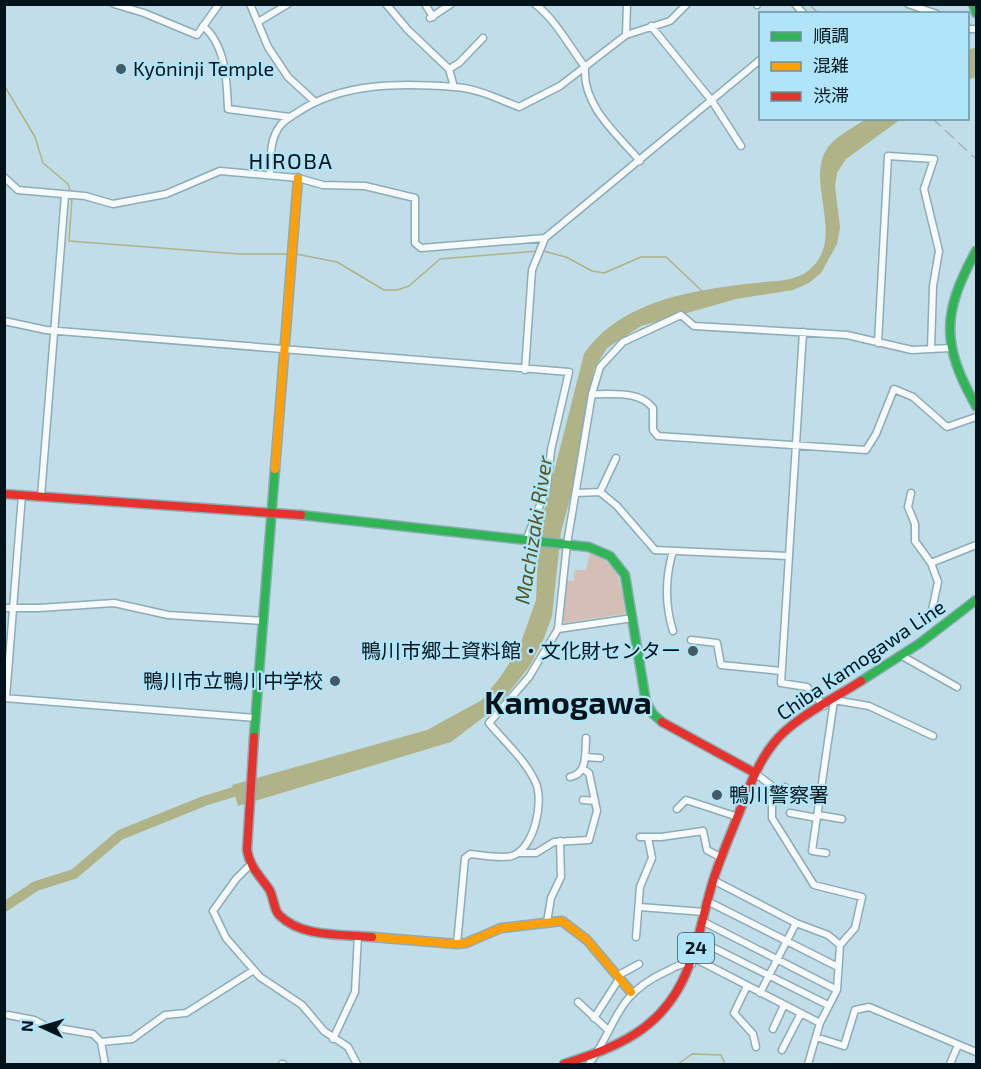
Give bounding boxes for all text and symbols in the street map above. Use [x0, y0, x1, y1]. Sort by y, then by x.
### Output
legend [759, 12, 969, 120]
text: 順調 [813, 24, 849, 46]
text: 混雑 [813, 54, 849, 76]
place label: Kyōninji Temple [133, 56, 274, 80]
marker: Kyōninji Temple [114, 62, 128, 76]
text: 渋滞 [813, 84, 849, 106]
district label: HIROBA [248, 147, 334, 173]
water label: Machizaki River [508, 453, 557, 606]
street label: Chiba Kamogawa Line [772, 594, 949, 724]
place label: 鴨川市郷土資料館・文化財センター [361, 638, 681, 662]
marker: 鴨川市郷土資料館・文化財センター [686, 644, 700, 658]
place label: 鴨川市立鴨川中学校 [143, 668, 323, 692]
marker: 鴨川市立鴨川中学校 [328, 674, 342, 688]
district label: Kamogawa [484, 682, 652, 720]
place label: 鴨川警察署 [729, 782, 829, 806]
marker: 鴨川警察署 [710, 788, 724, 802]
road number: 24 [678, 933, 714, 963]
north arrow [12, 997, 72, 1057]
text: N [17, 1019, 36, 1032]

